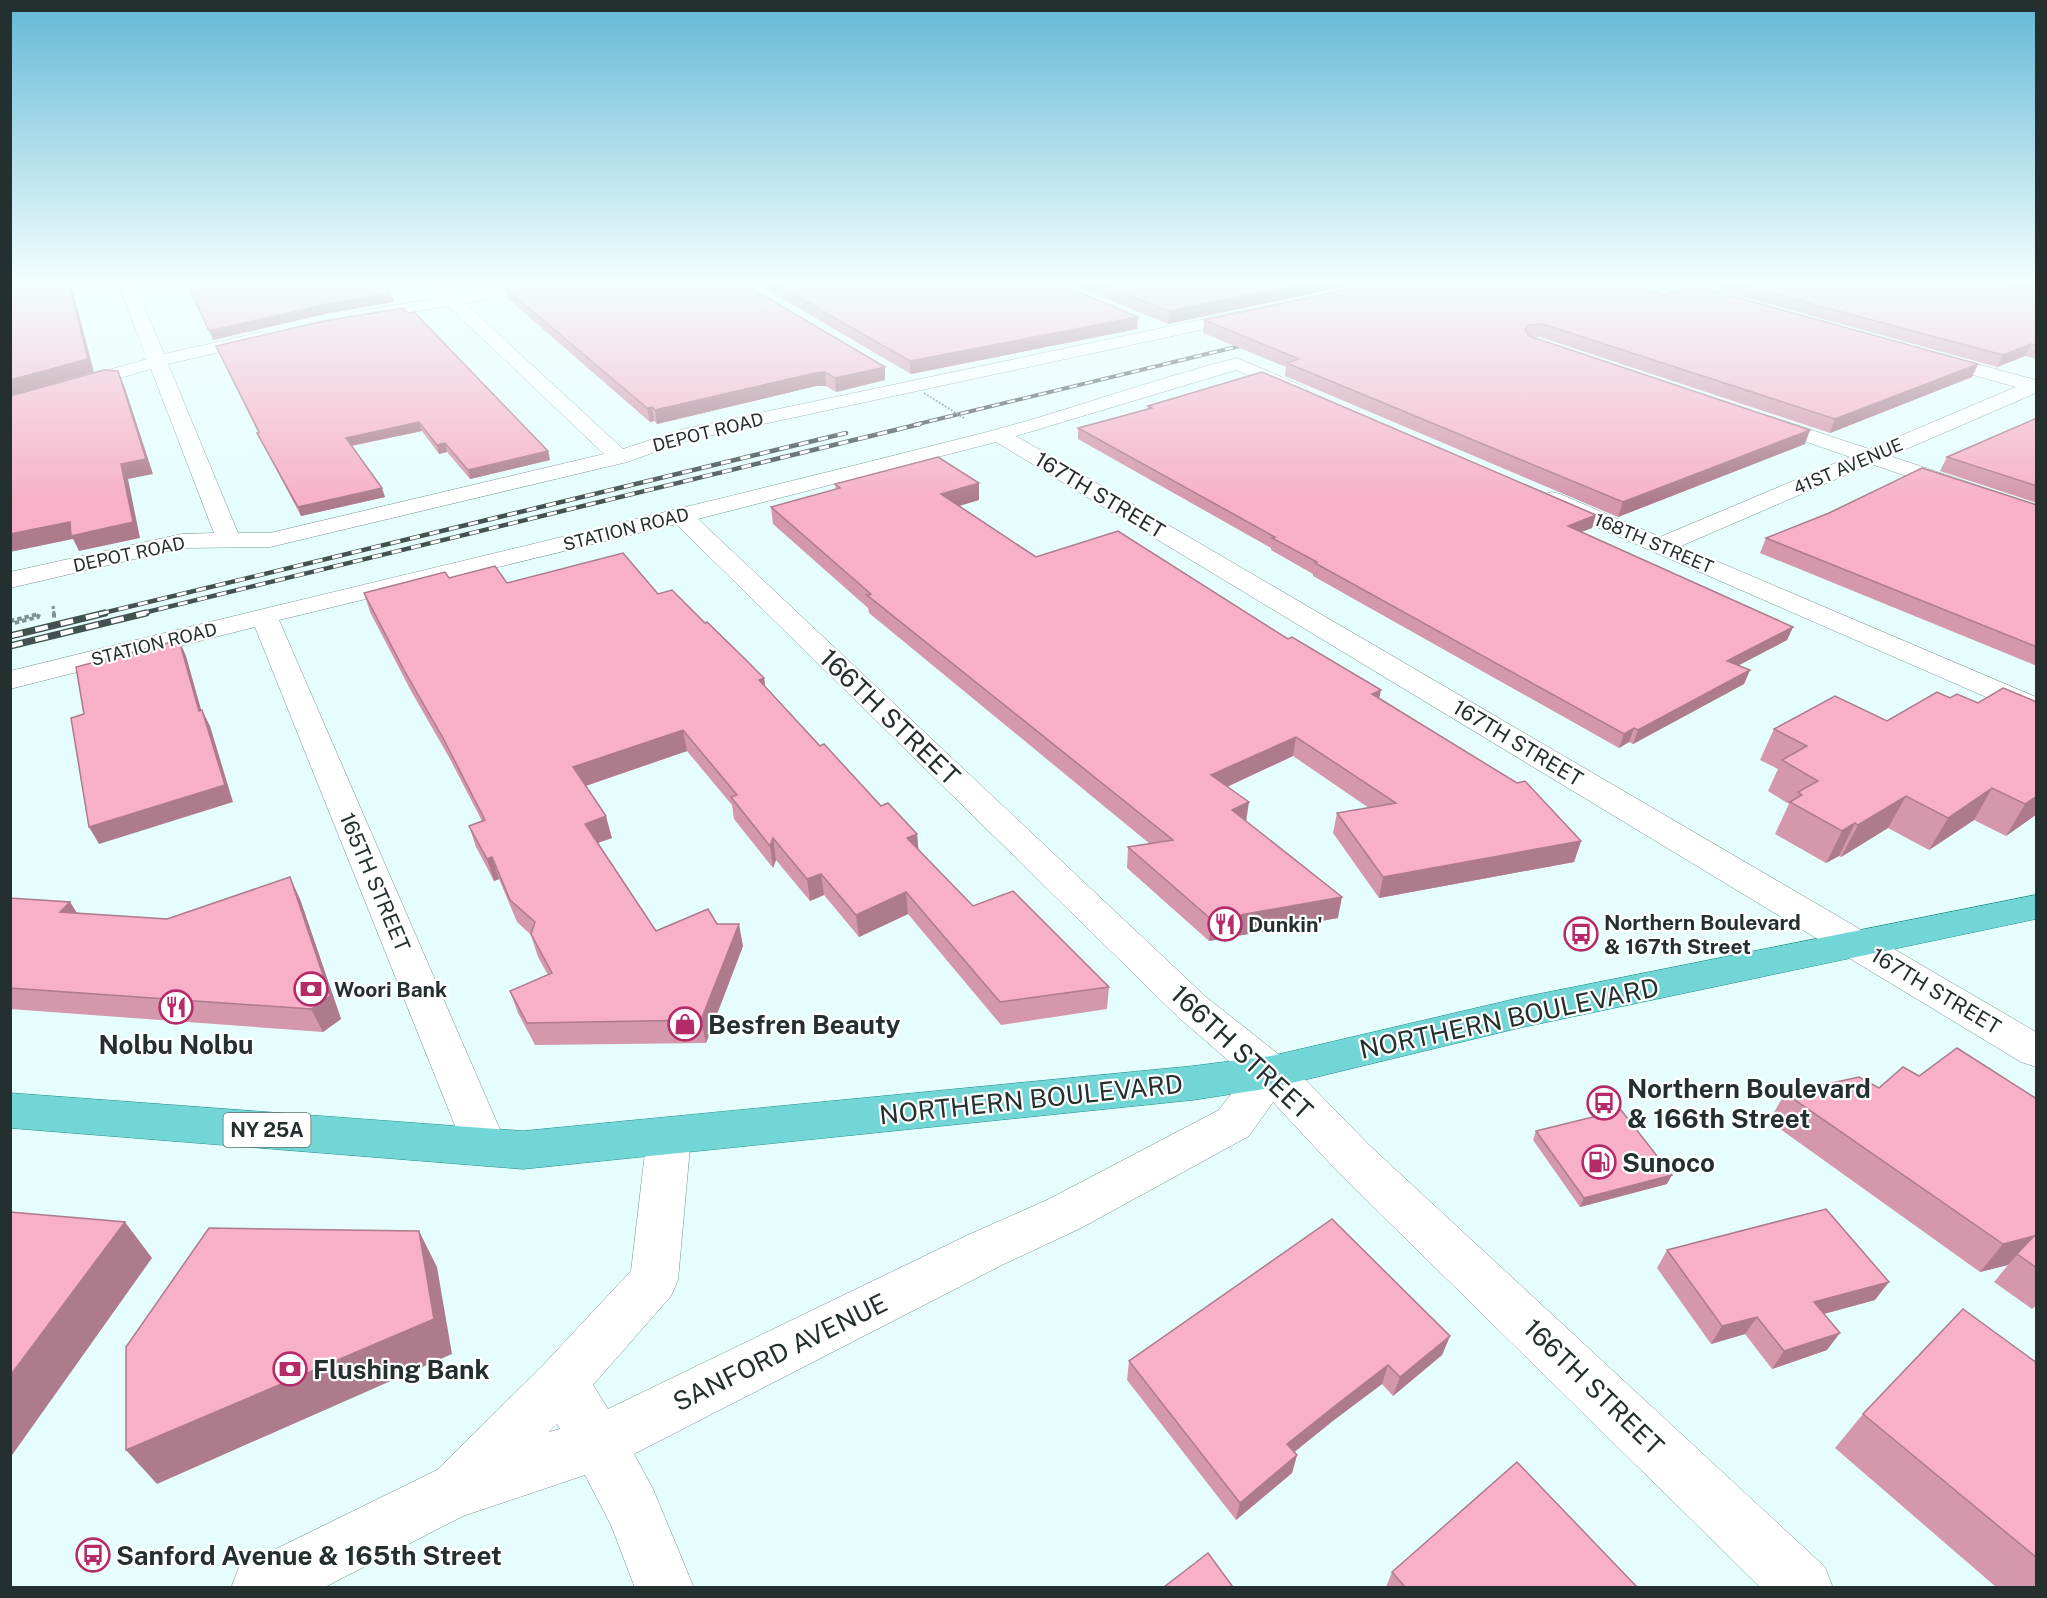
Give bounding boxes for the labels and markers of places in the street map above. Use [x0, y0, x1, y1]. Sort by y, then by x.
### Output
restaurant icon: Dunkin' [1207, 906, 1243, 942]
place label: Northern Boulevard & 167th Street [1604, 910, 1801, 959]
place label: Dunkin' [1248, 912, 1323, 937]
bus stop icon: Northern Boulevard & 167th Street [1563, 916, 1599, 952]
bank icon: Woori Bank [293, 971, 329, 1007]
place label: Woori Bank [334, 977, 447, 1002]
restaurant icon: Nolbu Nolbu [158, 989, 194, 1025]
shop icon: Besfren Beauty [667, 1006, 703, 1042]
place label: Besfren Beauty [708, 1009, 901, 1040]
place label: Nolbu Nolbu [99, 1029, 254, 1060]
place label: Northern Boulevard & 166th Street [1627, 1073, 1871, 1134]
bus stop icon: Northern Boulevard & 166th Street [1586, 1085, 1622, 1121]
fuel station icon: Sunoco [1581, 1144, 1617, 1180]
place label: Sunoco [1622, 1147, 1715, 1178]
bank icon: Flushing Bank [272, 1351, 308, 1387]
place label: Flushing Bank [313, 1354, 490, 1385]
bus stop icon: Sanford Avenue & 165th Street [75, 1537, 111, 1573]
place label: Sanford Avenue & 165th Street [116, 1540, 502, 1571]

